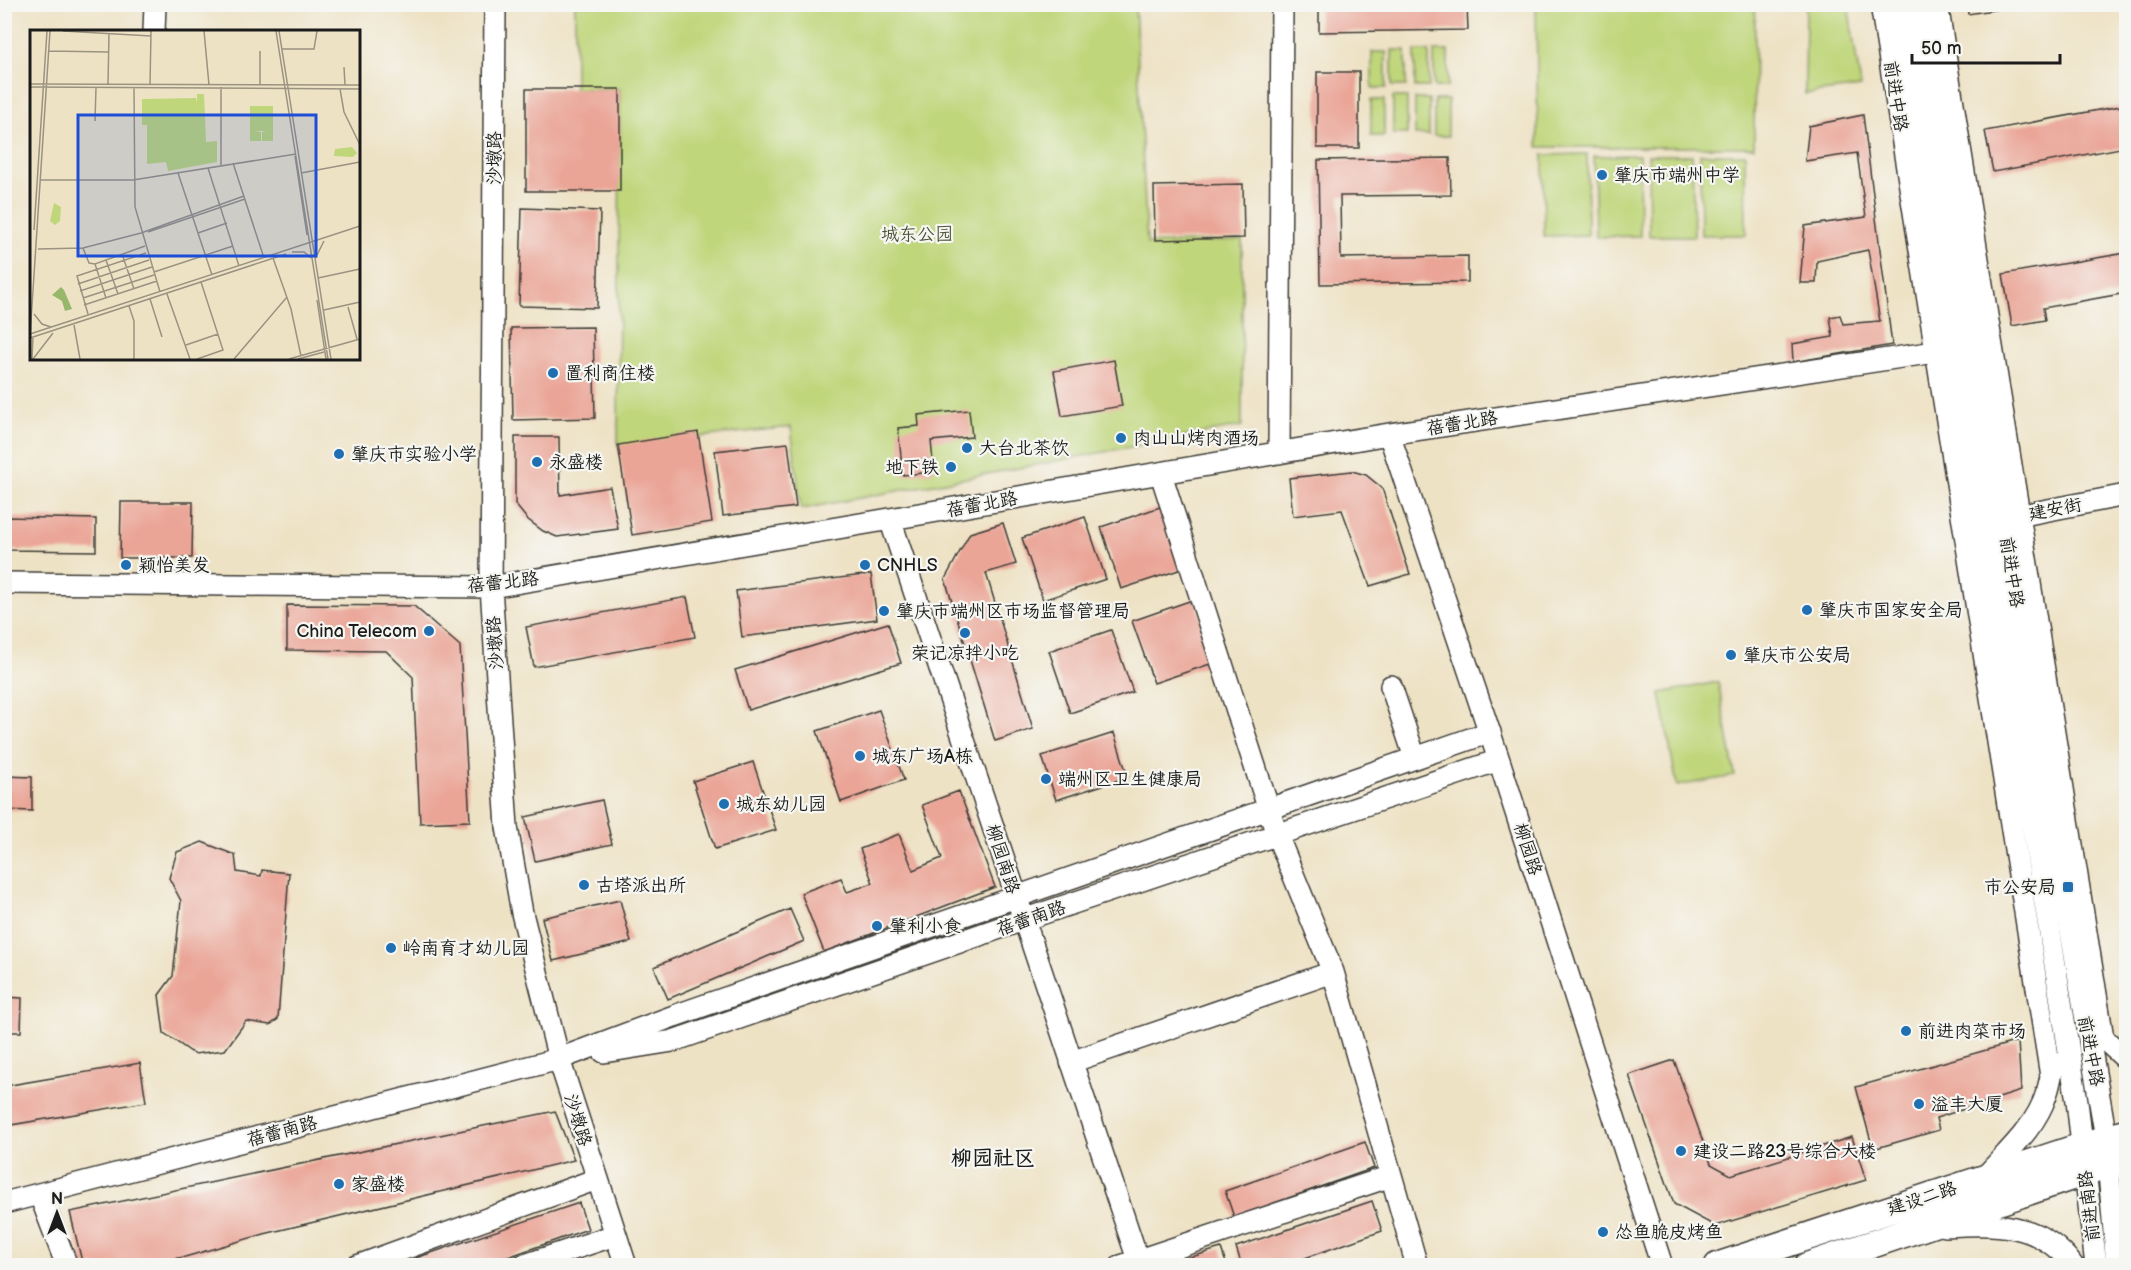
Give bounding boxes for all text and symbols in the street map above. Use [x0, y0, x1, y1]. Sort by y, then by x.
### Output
scale bar [1912, 27, 2060, 65]
inset map [30, 30, 360, 360]
text: 50 m [1921, 38, 1962, 59]
street label: 前进中路 [1880, 59, 1912, 133]
street label: 沙墩路 [484, 131, 505, 185]
place label: 肇庆市端州中学 [1614, 165, 1740, 186]
marker: 肇庆市端州中学 [1595, 168, 1609, 182]
park label: 城东公园 [881, 224, 953, 245]
place label: 置利商住楼 [565, 363, 655, 384]
marker: 置利商住楼 [546, 366, 560, 380]
street label: 蓓蕾北路 [1425, 407, 1499, 439]
place label: 肉山山烤肉酒场 [1133, 428, 1259, 449]
marker: 肉山山烤肉酒场 [1114, 431, 1128, 445]
place label: 大台北茶饮 [979, 438, 1069, 459]
marker: 大台北茶饮 [960, 441, 974, 455]
place label: 肇庆市实验小学 [351, 444, 477, 465]
marker: 肇庆市实验小学 [332, 447, 346, 461]
place label: 永盛楼 [549, 452, 603, 473]
marker: 永盛楼 [530, 455, 544, 469]
place label: 地下铁 [885, 457, 939, 478]
marker: 地下铁 [944, 460, 958, 474]
street label: 蓓蕾北路 [945, 488, 1019, 521]
street label: 建安街 [2027, 494, 2084, 525]
street label: 前进中路 [1996, 535, 2028, 609]
place label: 颖怡美发 [138, 555, 210, 576]
place label: CNHLS [877, 555, 938, 576]
marker: 颖怡美发 [119, 558, 133, 572]
marker: CNHLS [858, 558, 872, 572]
street label: 蓓蕾北路 [466, 568, 540, 597]
place label: 肇庆市国家安全局 [1819, 600, 1963, 621]
place label: 肇庆市端州区市场监督管理局 [896, 601, 1130, 622]
marker: 肇庆市国家安全局 [1800, 603, 1814, 617]
marker: 肇庆市端州区市场监督管理局 [877, 604, 891, 618]
street label: 沙墩路 [483, 615, 508, 671]
place label: China Telecom [297, 621, 417, 642]
marker: China Telecom [422, 624, 436, 638]
marker: 荣记凉拌小吃 [958, 626, 972, 640]
place label: 荣记凉拌小吃 [911, 643, 1019, 664]
place label: 肇庆市公安局 [1743, 645, 1851, 666]
marker: 肇庆市公安局 [1724, 648, 1738, 662]
place label: 城东广场A栋 [872, 746, 973, 767]
marker: 城东广场A栋 [853, 749, 867, 763]
place label: 端州区卫生健康局 [1058, 769, 1202, 790]
marker: 端州区卫生健康局 [1039, 772, 1053, 786]
place label: 城东幼儿园 [736, 794, 826, 815]
marker: 城东幼儿园 [717, 797, 731, 811]
street label: 柳园路 [1509, 820, 1546, 878]
street label: 柳园南路 [981, 822, 1024, 897]
place label: 古塔派出所 [596, 875, 686, 896]
place label: 市公安局 [1984, 877, 2056, 898]
marker: 古塔派出所 [577, 878, 591, 892]
marker: 市公安局 [2061, 880, 2075, 894]
street label: 蓓蕾南路 [994, 897, 1069, 940]
place label: 肇利小食 [889, 916, 961, 937]
marker: 肇利小食 [870, 919, 884, 933]
place label: 岭南育才幼儿园 [403, 938, 529, 959]
marker: 岭南育才幼儿园 [384, 941, 398, 955]
street label: 前进中路 [2073, 1014, 2108, 1088]
place label: 前进肉菜市场 [1918, 1021, 2026, 1042]
marker: 前进肉菜市场 [1899, 1024, 1913, 1038]
street label: 沙墩路 [560, 1091, 595, 1149]
place label: 溢丰大厦 [1931, 1094, 2003, 1115]
marker: 溢丰大厦 [1912, 1097, 1926, 1111]
street label: 蓓蕾南路 [245, 1112, 320, 1151]
place label: 建设二路23号综合大楼 [1693, 1141, 1876, 1162]
marker: 建设二路23号综合大楼 [1674, 1144, 1688, 1158]
district label: 柳园社区 [951, 1146, 1035, 1171]
street label: 前进南路 [2075, 1169, 2104, 1243]
place label: 家盛楼 [351, 1174, 405, 1195]
marker: 家盛楼 [332, 1177, 346, 1191]
street label: 建设二路 [1885, 1177, 1960, 1220]
north arrow [27, 1183, 87, 1243]
text: N [51, 1190, 63, 1209]
place label: 怂鱼脆皮烤鱼 [1615, 1222, 1723, 1243]
marker: 怂鱼脆皮烤鱼 [1596, 1225, 1610, 1239]

